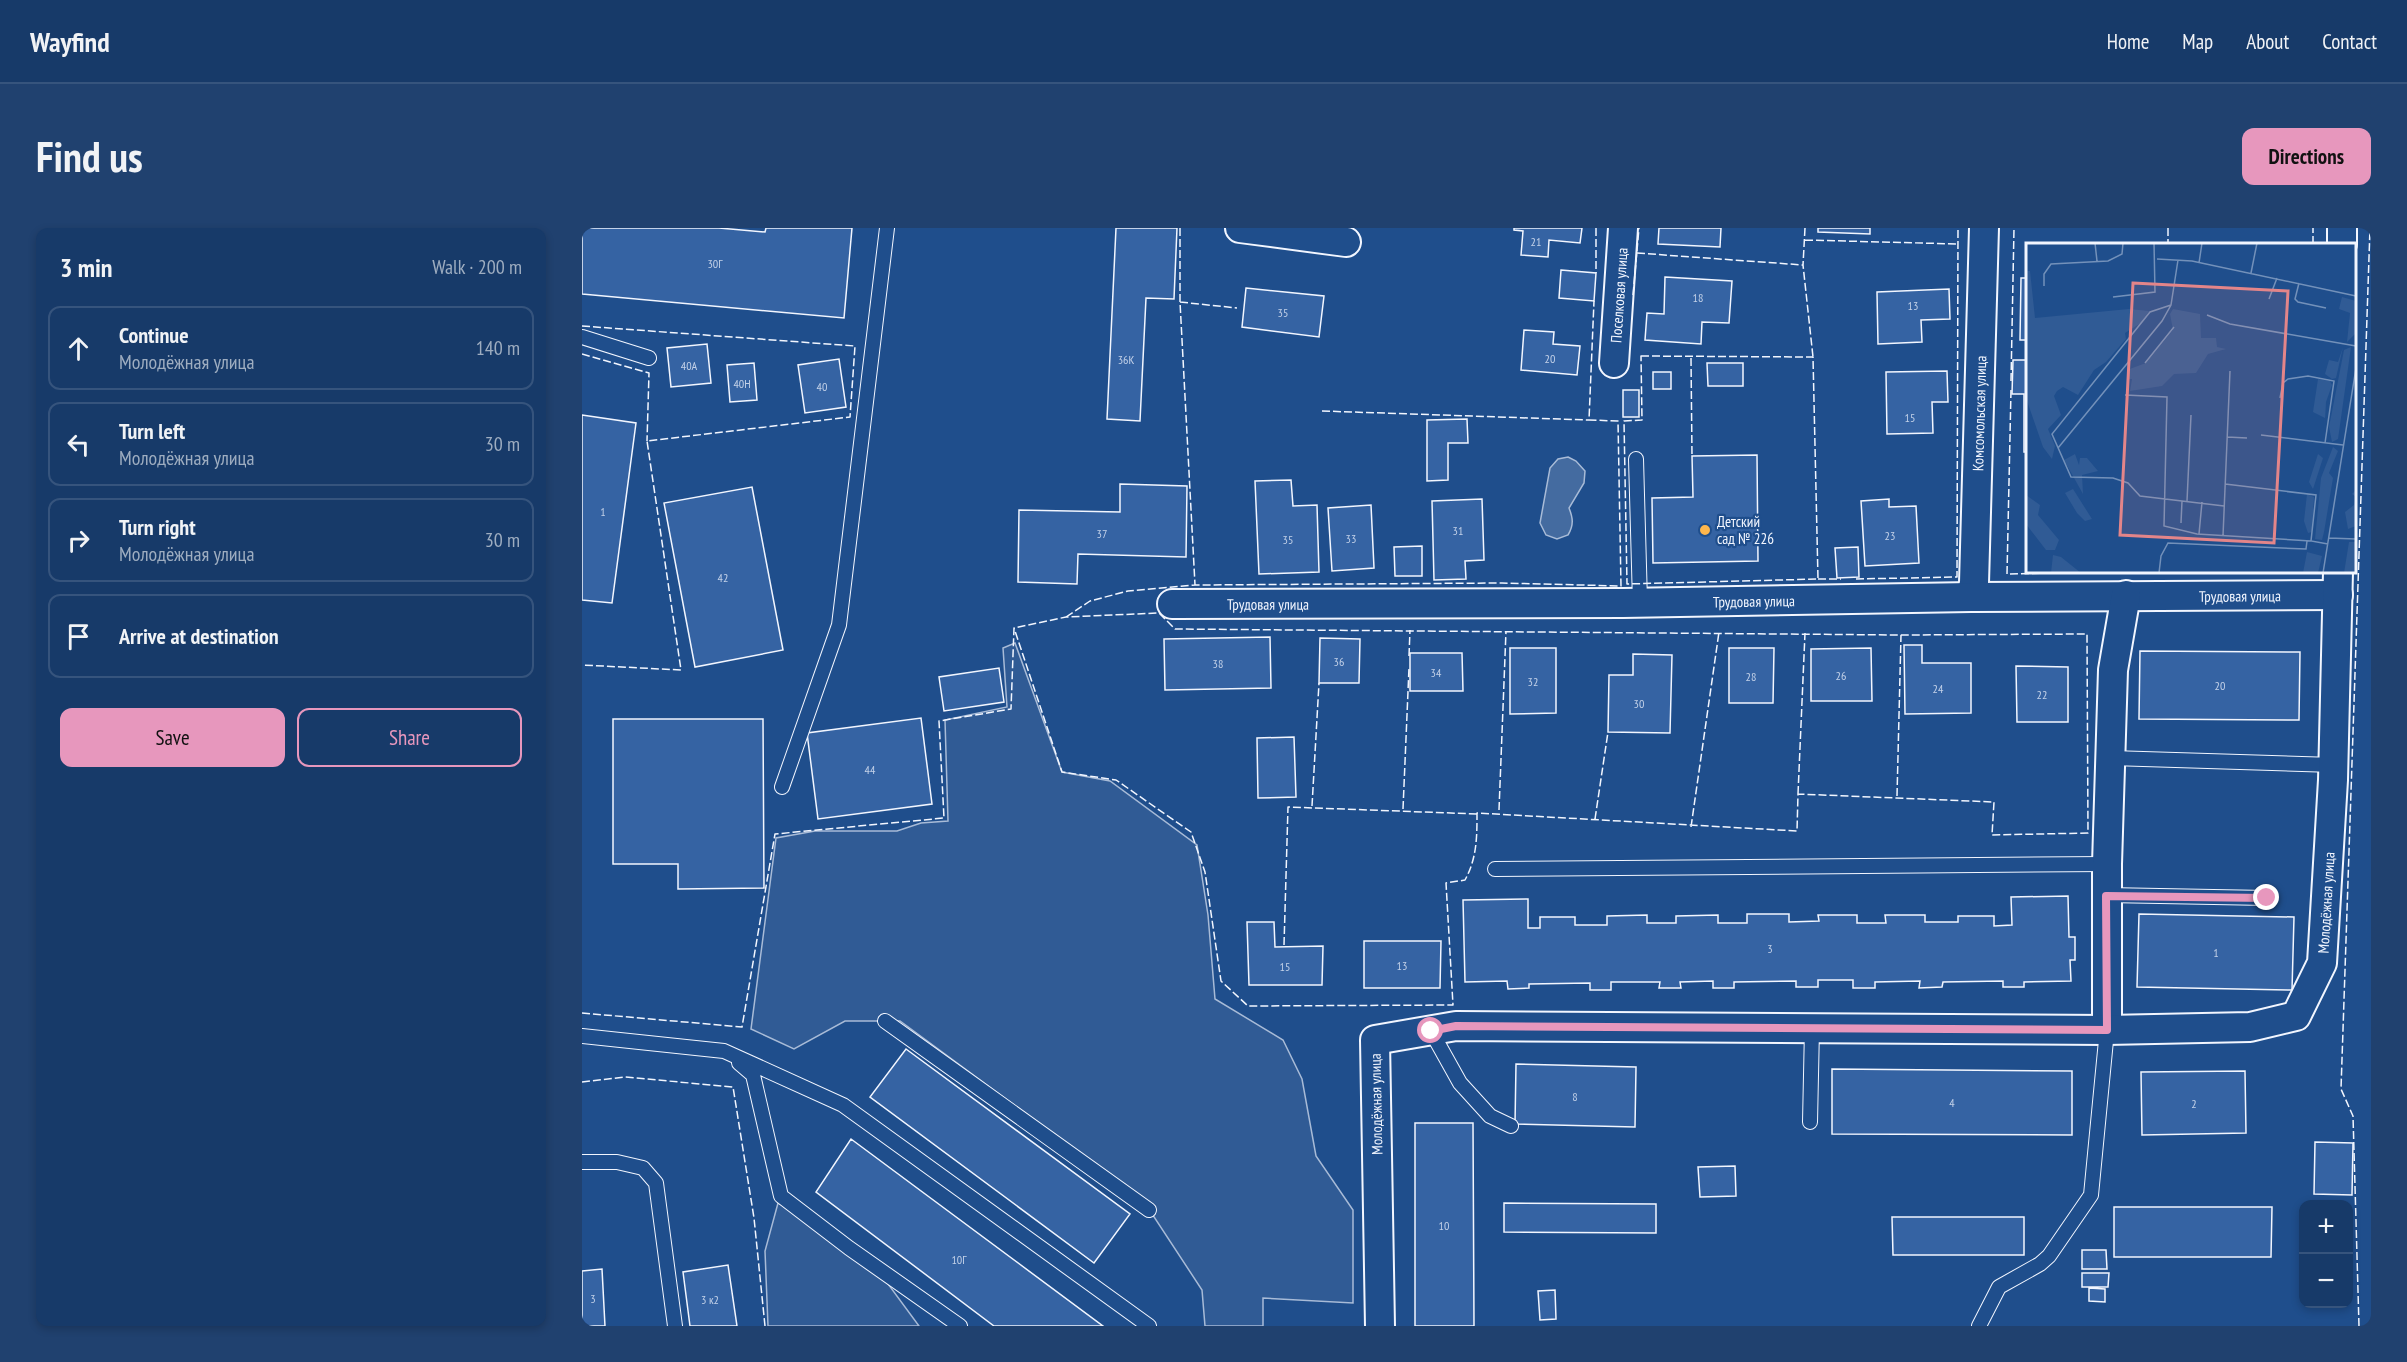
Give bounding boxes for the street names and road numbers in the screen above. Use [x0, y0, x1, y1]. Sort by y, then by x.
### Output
street label: Поселковая улица [1606, 247, 1631, 343]
street label: Комсомольская улица [1968, 355, 1990, 471]
street label: Трудовая улица [2199, 586, 2281, 605]
street label: Трудовая улица [1713, 591, 1795, 611]
street label: Трудовая улица [1227, 594, 1309, 613]
street label: Молодёжная улица [2313, 851, 2338, 954]
street label: Молодёжная улица [1366, 1053, 1386, 1155]

